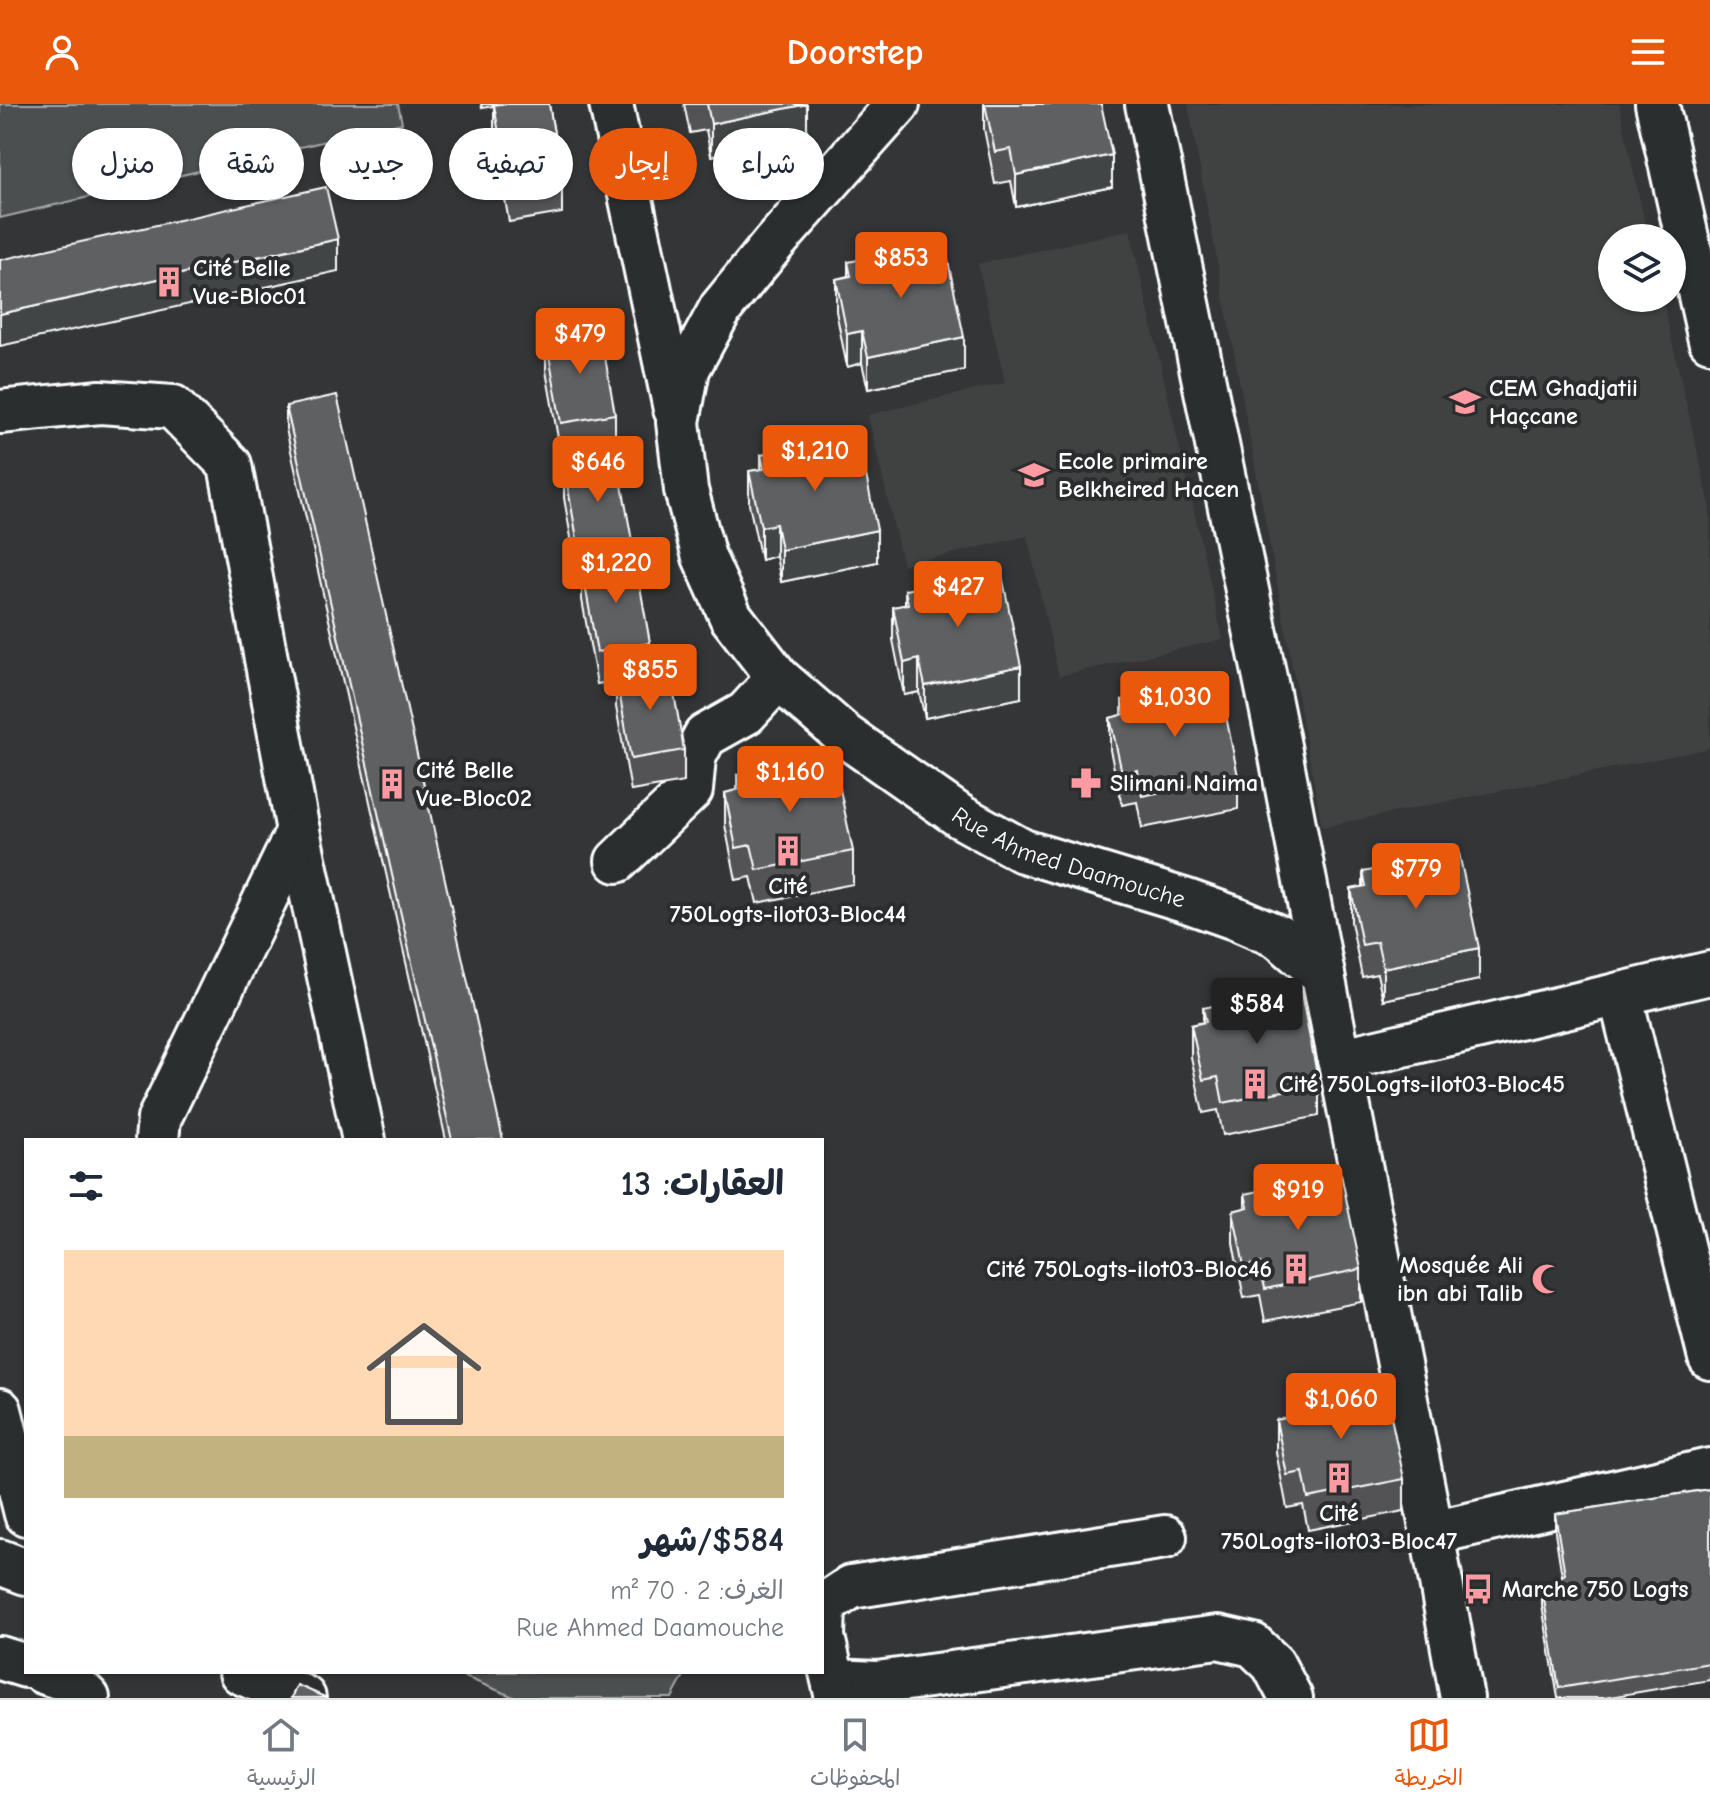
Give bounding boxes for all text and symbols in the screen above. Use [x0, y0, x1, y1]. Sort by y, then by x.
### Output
icon: person [40, 30, 84, 74]
icon: menu [1626, 30, 1670, 74]
text: Doorstep [787, 32, 923, 73]
chip: منزل [72, 128, 183, 200]
chip: شقة [199, 128, 304, 200]
chip: جديد [320, 128, 433, 200]
chip: تصفية [449, 128, 573, 200]
chip: إيجار [589, 128, 697, 200]
chip: شراء [713, 128, 824, 200]
map controls [1598, 224, 1686, 312]
button: layers [1598, 224, 1686, 312]
pin: $853 [854, 232, 948, 300]
text: $853 [873, 243, 929, 273]
place label: Cité Belle Vue-Bloc01 [193, 254, 307, 310]
building icon: Cité Belle Vue-Bloc01 [152, 265, 186, 299]
pin: $479 [533, 308, 627, 376]
text: $479 [554, 319, 606, 349]
place label: CEM Ghadjatii Haçcane [1489, 374, 1638, 430]
school or university icon: CEM Ghadjatii Haçcane [1448, 385, 1482, 419]
pin: $1,210 [750, 425, 880, 493]
pin: $646 [551, 436, 645, 504]
text: $1,210 [781, 436, 849, 466]
text: $646 [570, 447, 626, 477]
place label: Ecole primaire Belkheired Hacen [1058, 447, 1239, 503]
school or university icon: Ecole primaire Belkheired Hacen [1017, 458, 1051, 492]
pin: $1,220 [551, 537, 681, 605]
text: $1,220 [580, 548, 652, 578]
pin: $427 [911, 561, 1005, 629]
text: $427 [932, 572, 984, 602]
pin: $855 [603, 644, 697, 712]
text: $855 [622, 655, 678, 685]
pin: $1,030 [1110, 671, 1240, 739]
text: $1,030 [1138, 682, 1212, 712]
pin: $1,160 [725, 746, 855, 814]
place label: Cité Belle Vue-Bloc02 [416, 756, 532, 812]
text: $1,160 [755, 757, 825, 787]
pharmacy icon: Slimani Naima [1069, 766, 1103, 800]
building icon: Cité Belle Vue-Bloc02 [375, 767, 409, 801]
place label: Slimani Naima [1110, 769, 1258, 797]
street label: Rue Ahmed Daamouche [947, 801, 1189, 914]
building icon: Cité 750Logts-ilot03-Bloc44 [771, 834, 805, 868]
pin: $779 [1369, 843, 1463, 911]
text: $779 [1390, 854, 1442, 884]
place label: Cité 750Logts-ilot03-Bloc44 [670, 872, 906, 928]
pin: $584 [1210, 978, 1304, 1046]
text: $584 [1230, 989, 1284, 1019]
building icon: Cité 750Logts-ilot03-Bloc45 [1238, 1067, 1272, 1101]
place label: Cité 750Logts-ilot03-Bloc45 [1279, 1070, 1565, 1098]
icon: filters [64, 1164, 108, 1208]
text: العقارات: 13 [621, 1164, 784, 1204]
pin: $919 [1251, 1164, 1345, 1232]
text: $919 [1271, 1175, 1325, 1205]
place label: Mosquée Ali ibn abi Talib [1397, 1251, 1523, 1307]
building icon: Cité 750Logts-ilot03-Bloc46 [1279, 1252, 1313, 1286]
place label: Cité 750Logts-ilot03-Bloc46 [986, 1255, 1272, 1283]
mosque icon: Mosquée Ali ibn abi Talib [1530, 1262, 1564, 1296]
icon: home [352, 1302, 496, 1446]
pin: $1,060 [1276, 1373, 1406, 1441]
text: $1,060 [1304, 1384, 1378, 1414]
building icon: Cité 750Logts-ilot03-Bloc47 [1322, 1461, 1356, 1495]
place label: Cité 750Logts-ilot03-Bloc47 [1221, 1499, 1457, 1555]
text: $584/شهر [641, 1520, 784, 1560]
bus stop icon: Marche 750 Logts [1461, 1572, 1495, 1606]
place label: Marche 750 Logts [1502, 1575, 1689, 1603]
text: الغرف: 2 · 70 m² [610, 1576, 784, 1606]
text: Rue Ahmed Daamouche [516, 1613, 784, 1643]
tab: الرئيسية [247, 1713, 316, 1797]
tab: المحفوظات [810, 1713, 901, 1797]
tab: الخريطة [1394, 1713, 1463, 1797]

